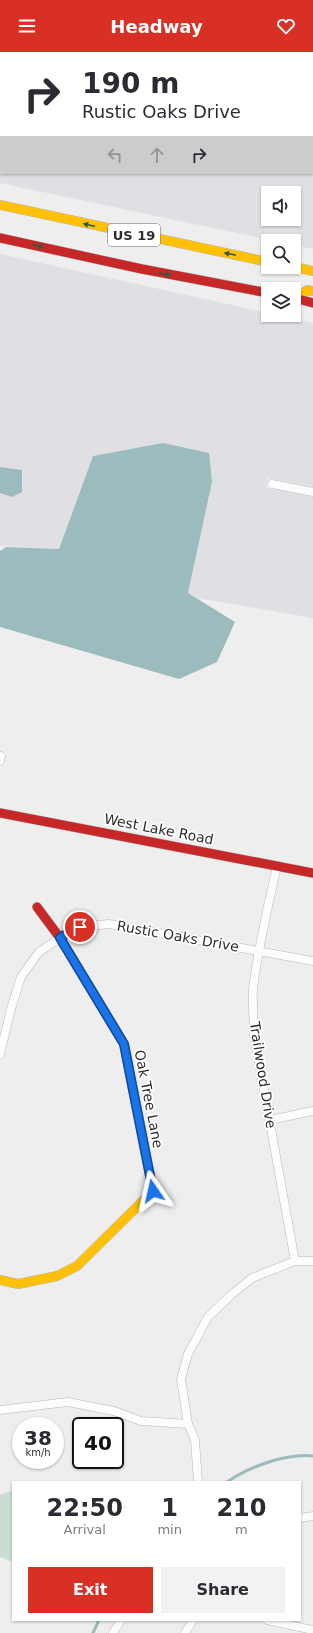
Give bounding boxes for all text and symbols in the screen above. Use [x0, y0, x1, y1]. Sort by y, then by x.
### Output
icon: menu [16, 15, 38, 37]
icon: heart [275, 15, 297, 37]
text: Headway [110, 16, 203, 37]
text: 190 m [82, 67, 179, 100]
icon: right [16, 68, 68, 120]
text: Rustic Oaks Drive [82, 101, 241, 122]
icon: left [104, 144, 126, 166]
icon: ahead [146, 144, 168, 166]
icon: right [188, 144, 210, 166]
map controls [261, 186, 301, 322]
button: sound [261, 186, 301, 226]
one-way arrow [83, 221, 95, 227]
road number: US 19 [108, 224, 160, 246]
button: search [261, 234, 301, 274]
one-way arrow [32, 244, 44, 250]
one-way arrow [224, 251, 236, 257]
one-way arrow [159, 271, 171, 277]
button: layers [261, 282, 301, 322]
street label: West Lake Road [103, 811, 215, 847]
pin [63, 910, 97, 944]
icon: arrive [69, 916, 91, 938]
street label: Rustic Oaks Drive [116, 917, 240, 955]
street label: Trailwood Drive [247, 1019, 279, 1130]
street label: Oak Tree Lane [132, 1049, 166, 1149]
position arrow [132, 1170, 174, 1212]
speed limit sign: 40 [72, 1417, 124, 1469]
text: 38 [24, 1426, 52, 1450]
text: km/h [25, 1447, 51, 1458]
text: 22:50 [46, 1494, 123, 1522]
text: 1 [161, 1494, 178, 1522]
text: 210 [216, 1494, 266, 1522]
text: Arrival [64, 1522, 106, 1537]
text: min [157, 1522, 182, 1537]
text: m [235, 1522, 248, 1537]
button: Exit [28, 1567, 153, 1613]
button: Share [161, 1567, 285, 1613]

